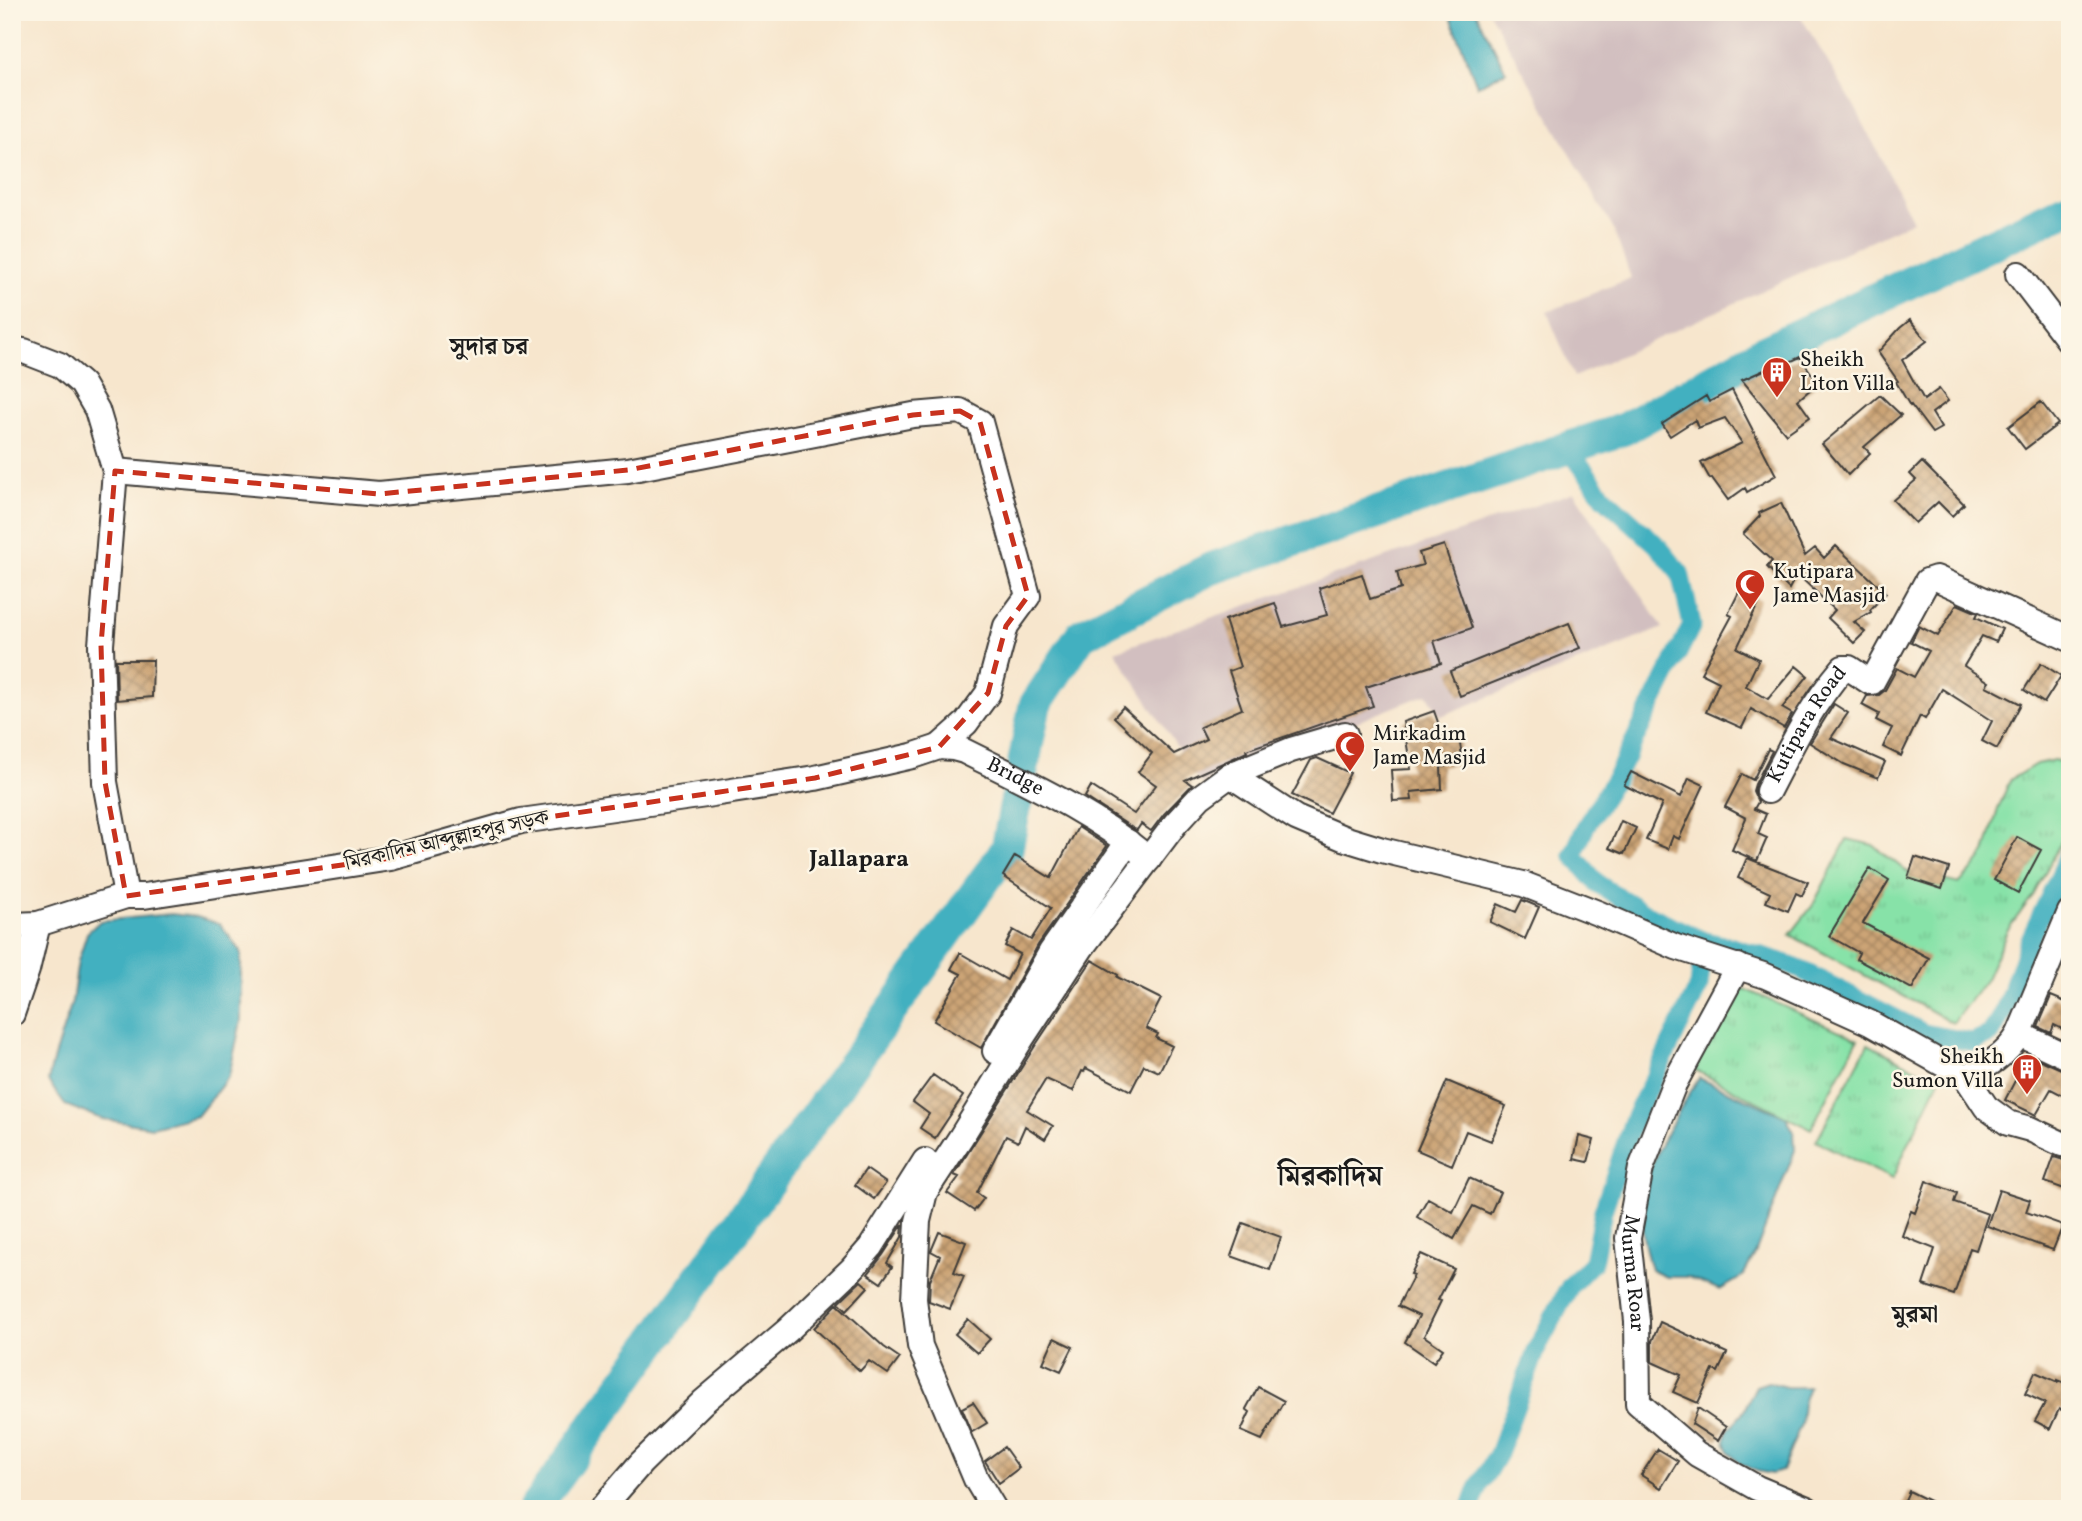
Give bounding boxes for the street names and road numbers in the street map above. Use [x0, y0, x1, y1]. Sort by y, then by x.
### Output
street label: Kutipara Road [1760, 659, 1854, 788]
street label: Bridge [982, 750, 1049, 803]
street label: মিরকাদিম আব্দুল্লাহপুর সড়ক [341, 803, 553, 879]
street label: Murma Roar [1613, 1212, 1652, 1332]

